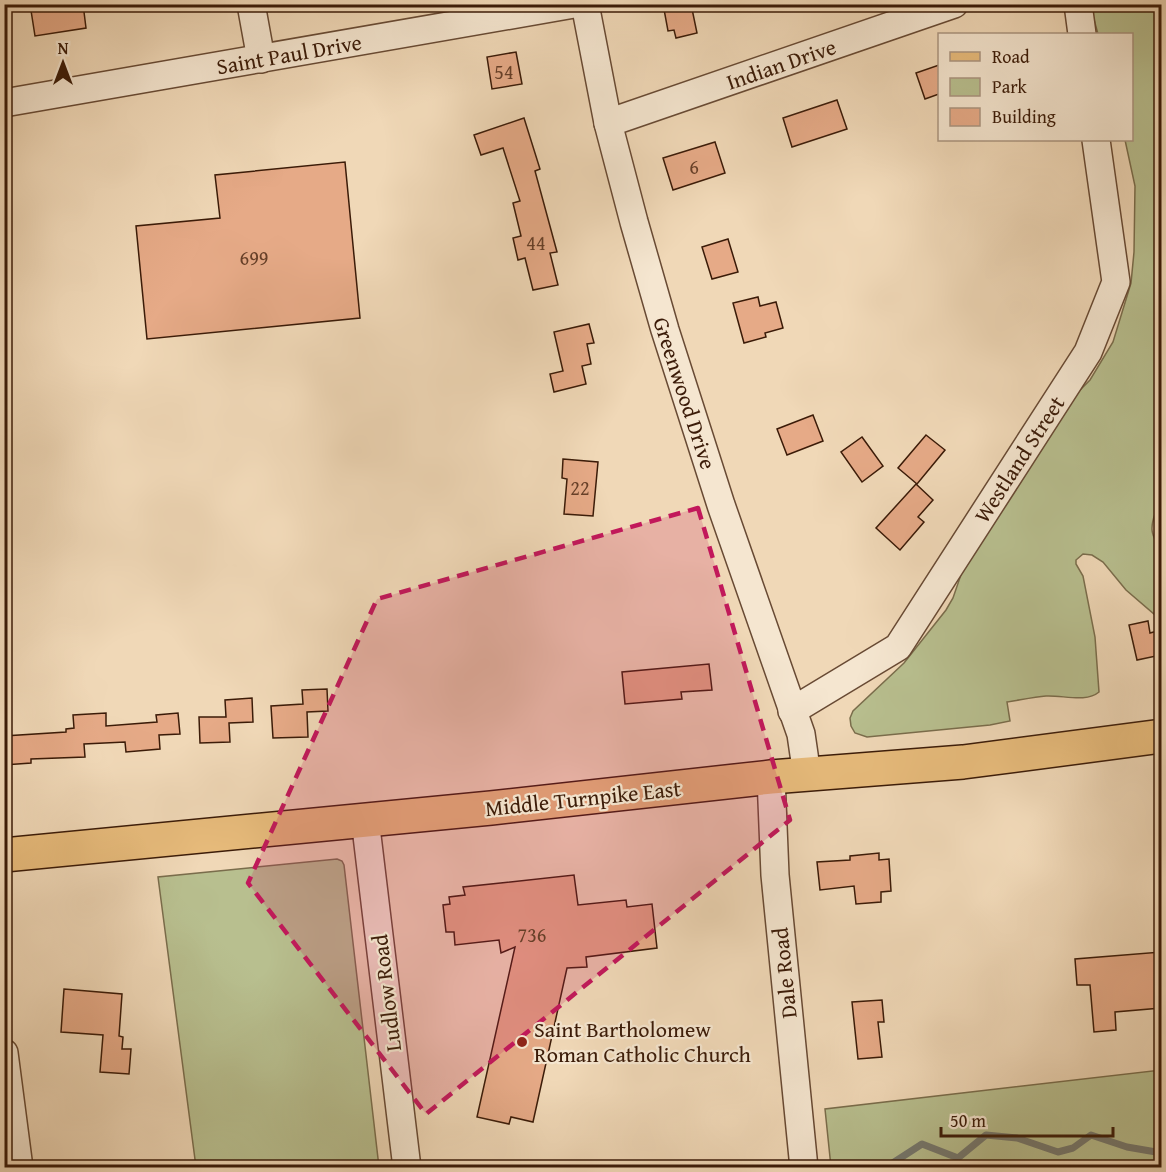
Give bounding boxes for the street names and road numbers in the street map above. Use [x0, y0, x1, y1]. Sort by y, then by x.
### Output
street label: Saint Paul Drive [214, 25, 364, 83]
street label: Indian Drive [722, 30, 840, 98]
street label: Greenwood Drive [645, 313, 725, 473]
street label: Westland Street [966, 389, 1072, 529]
street label: Middle Turnpike East [484, 772, 683, 824]
street label: Dale Road [763, 926, 805, 1020]
street label: Ludlow Road [363, 932, 409, 1053]

